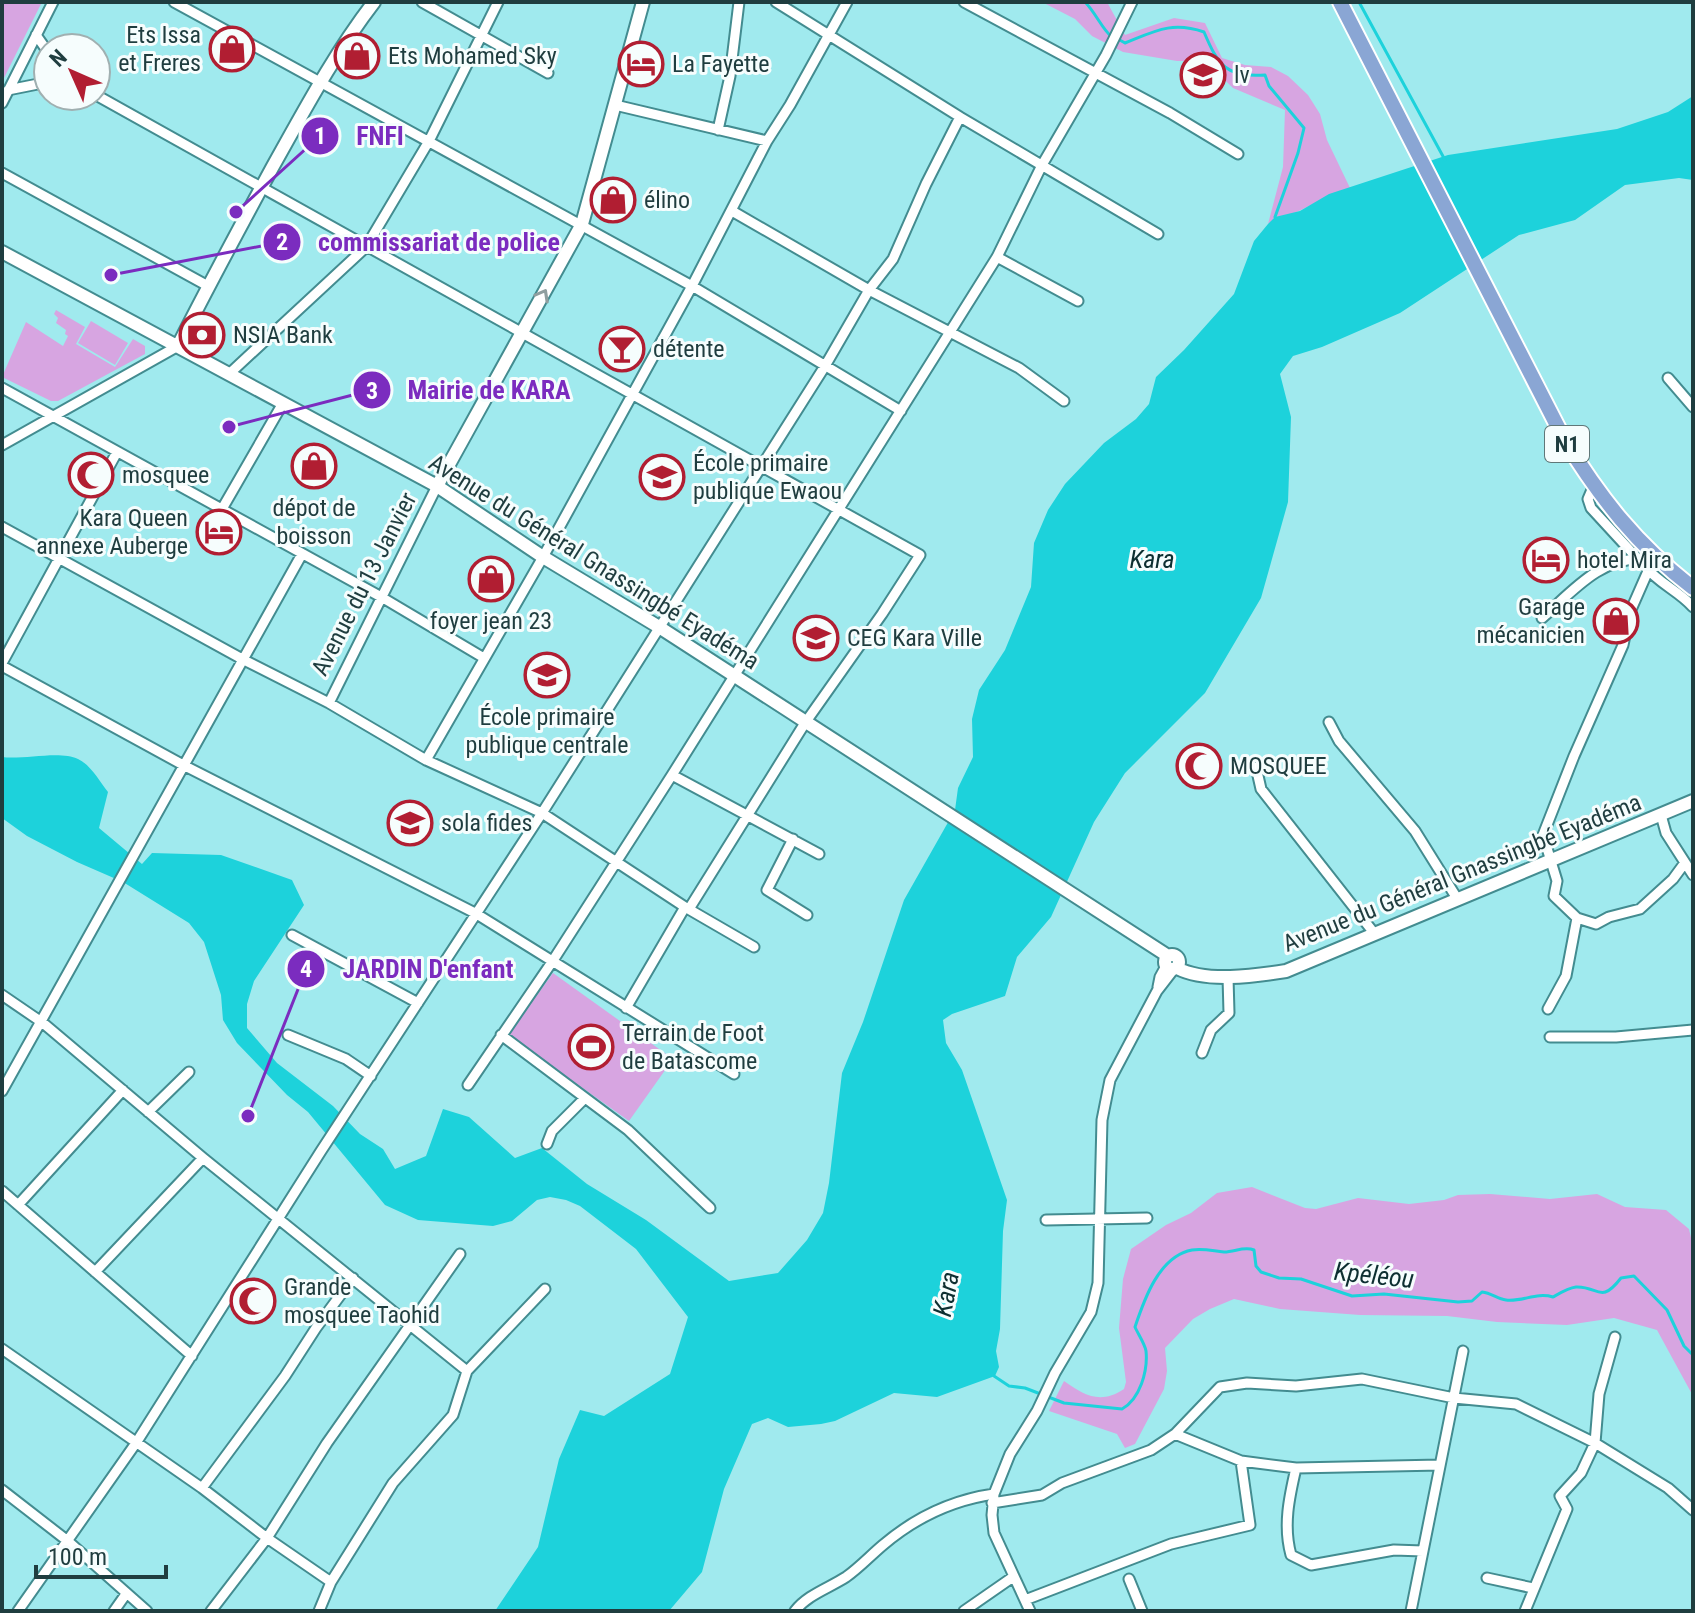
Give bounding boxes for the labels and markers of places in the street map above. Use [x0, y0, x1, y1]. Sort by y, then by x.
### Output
place label: Ets Issa et Freres [118, 21, 201, 77]
shop icon: Ets Issa et Freres [208, 25, 256, 73]
shop icon: Ets Mohamed Sky [333, 32, 381, 80]
hotel icon: La Fayette [617, 40, 665, 88]
place label: Ets Mohamed Sky [388, 42, 557, 70]
place label: La Fayette [672, 50, 769, 78]
school or university icon: lv [1179, 51, 1227, 99]
place label: lv [1234, 61, 1250, 89]
callout: FNFI [300, 111, 420, 161]
shop icon: élino [589, 176, 637, 224]
place label: élino [644, 186, 690, 214]
callout: commissariat de police [262, 217, 576, 267]
bank icon: NSIA Bank [178, 311, 226, 359]
place label: NSIA Bank [233, 321, 333, 349]
bar icon: détente [598, 325, 646, 373]
place label: détente [653, 335, 724, 363]
callout: Mairie de KARA [352, 365, 587, 415]
shop icon: dépot de boisson [290, 442, 338, 490]
place label: École primaire publique Ewaou [693, 449, 842, 505]
mosque icon: mosquee [67, 451, 115, 499]
school or university icon: École primaire publique Ewaou [638, 453, 686, 501]
place label: mosquee [122, 461, 209, 489]
place label: dépot de boisson [273, 494, 355, 550]
place label: Kara Queen annexe Auberge [36, 504, 188, 560]
hotel icon: Kara Queen annexe Auberge [195, 508, 243, 556]
hotel icon: hotel Mira [1522, 536, 1570, 584]
place label: hotel Mira [1577, 546, 1672, 574]
shop icon: foyer jean 23 [467, 555, 515, 603]
place label: Garage mécanicien [1476, 593, 1585, 649]
shop icon: Garage mécanicien [1592, 597, 1640, 645]
place label: foyer jean 23 [430, 607, 552, 635]
school or university icon: CEG Kara Ville [792, 614, 840, 662]
place label: CEG Kara Ville [847, 624, 982, 652]
school or university icon: École primaire publique centrale [523, 651, 571, 699]
place label: École primaire publique centrale [466, 703, 628, 759]
mosque icon: MOSQUEE [1175, 742, 1223, 790]
place label: MOSQUEE [1230, 752, 1327, 780]
school or university icon: sola fides [386, 799, 434, 847]
place label: sola fides [441, 809, 532, 837]
callout: JARDIN D'enfant [286, 944, 529, 994]
place label: Terrain de Foot de Batascome [622, 1019, 764, 1075]
sports icon: Terrain de Foot de Batascome [567, 1023, 615, 1071]
place label: Grande mosquee Taohid [284, 1273, 440, 1329]
mosque icon: Grande mosquee Taohid [229, 1277, 277, 1325]

